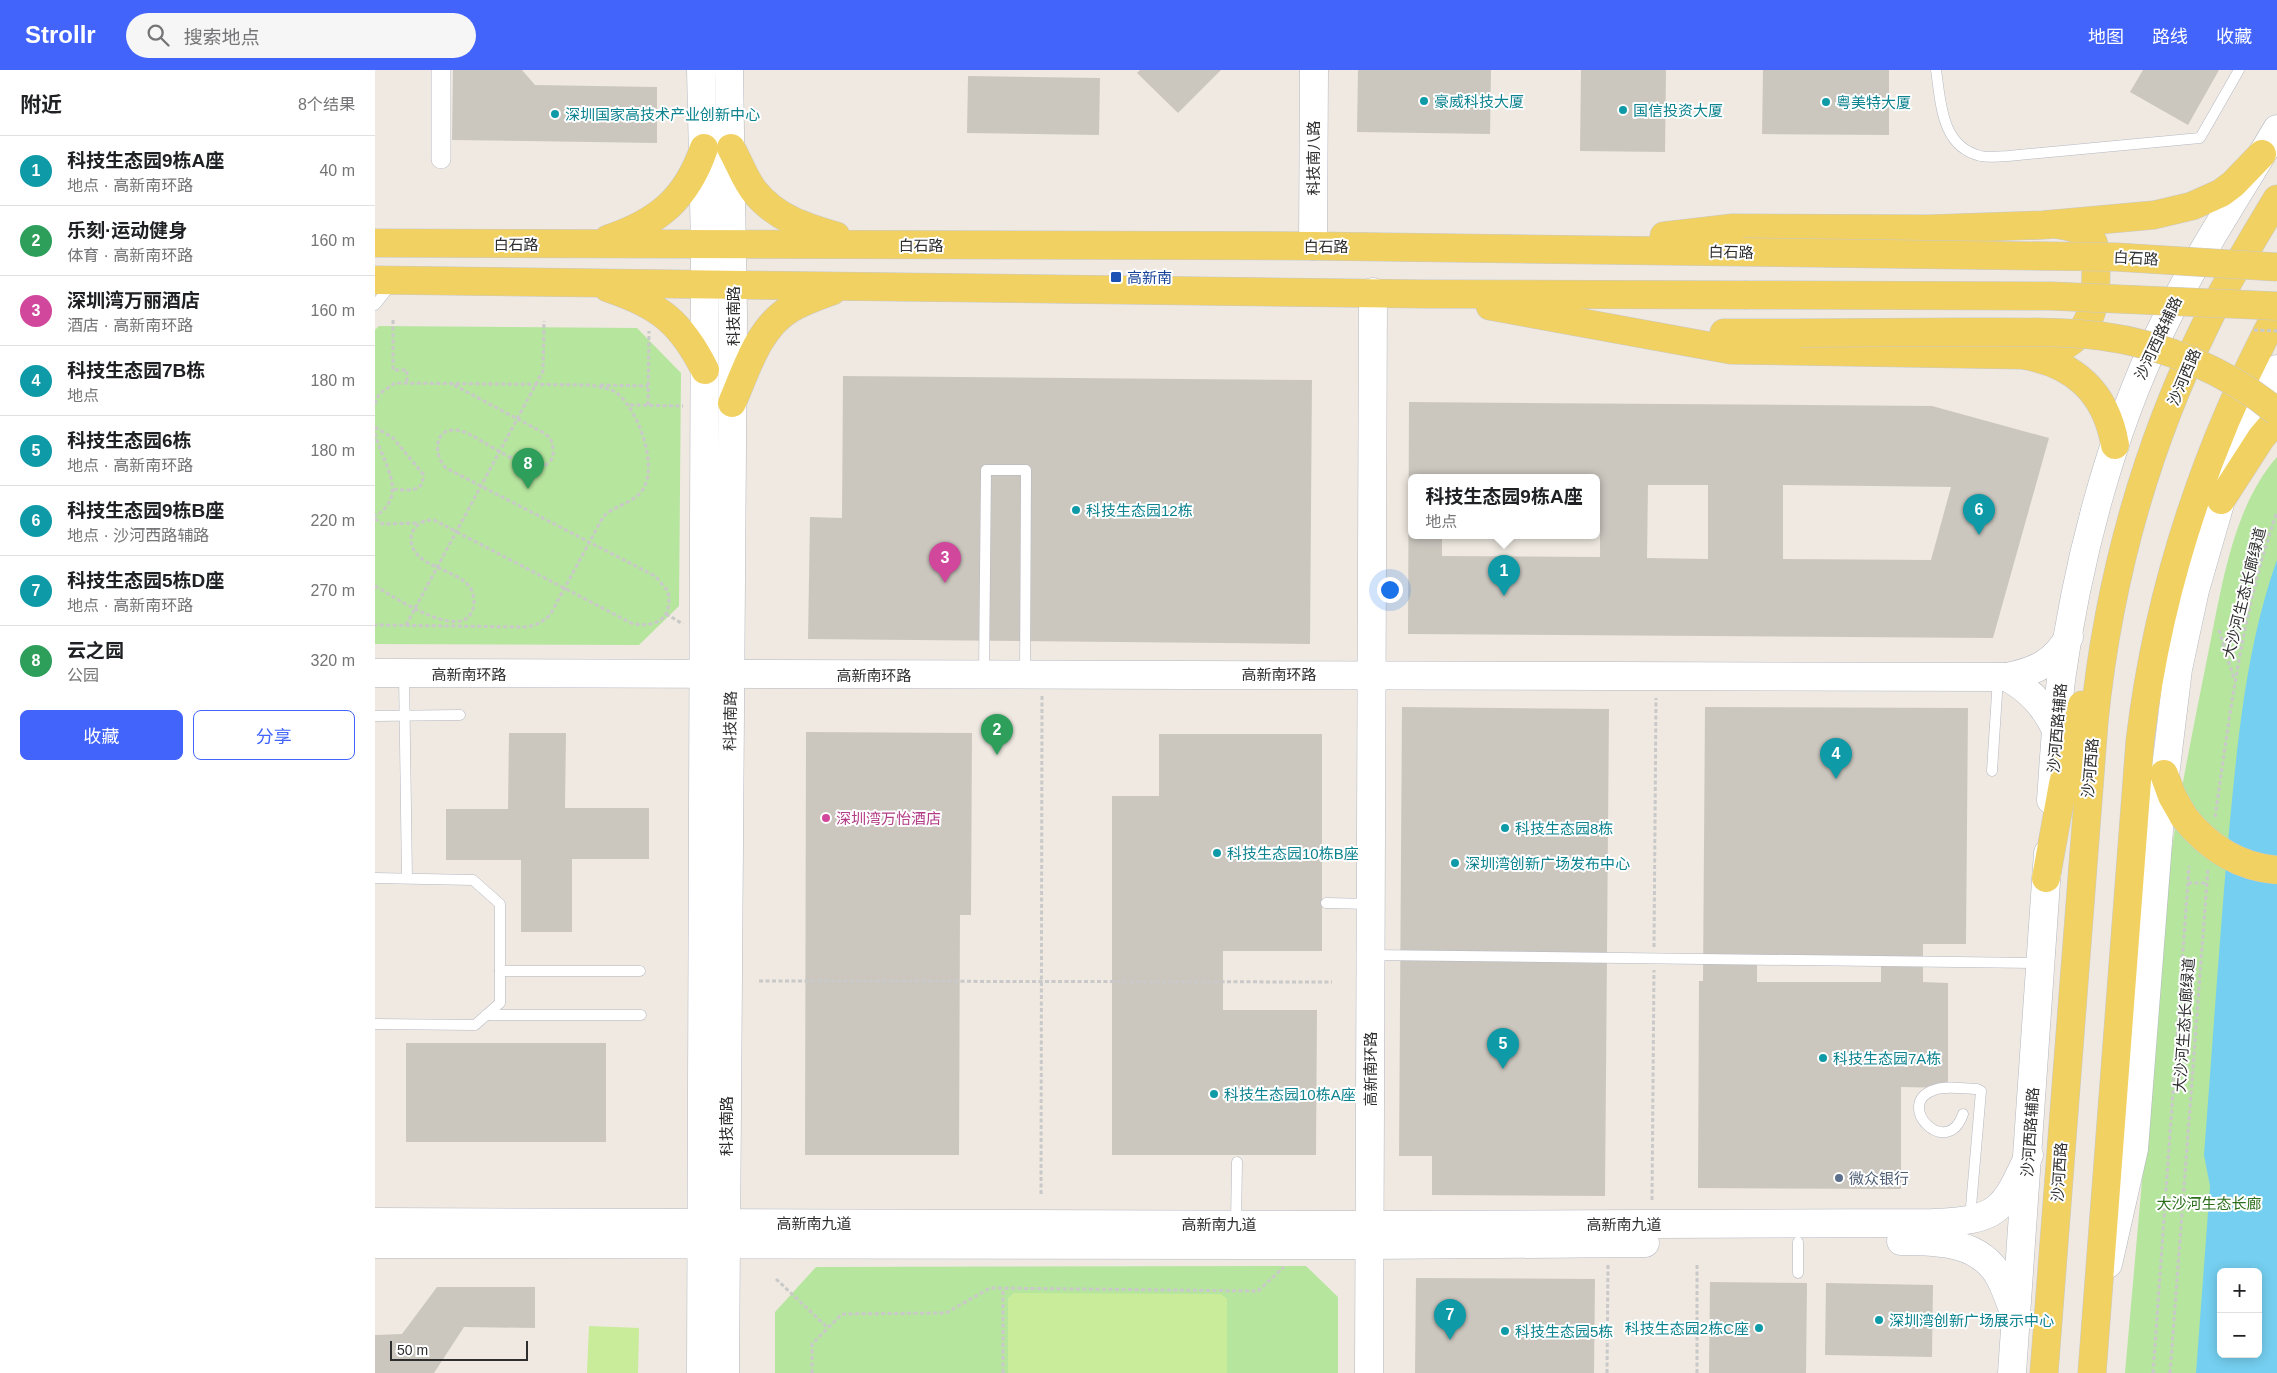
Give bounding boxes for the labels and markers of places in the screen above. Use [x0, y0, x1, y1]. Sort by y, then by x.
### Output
place label: 豪威科技大厦 [1434, 93, 1524, 110]
place label: 粤美特大厦 [1836, 94, 1911, 111]
marker: 豪威科技大厦 [1418, 95, 1430, 107]
marker: 粤美特大厦 [1820, 96, 1832, 108]
place label: 国信投资大厦 [1633, 102, 1723, 119]
marker: 国信投资大厦 [1617, 104, 1629, 116]
place label: 深圳国家高技术产业创新中心 [565, 106, 760, 123]
marker: 深圳国家高技术产业创新中心 [549, 108, 561, 120]
place label: 高新南 [1127, 269, 1172, 286]
marker: 高新南 [1109, 270, 1123, 284]
pin: 8 [512, 448, 544, 489]
pin: 6 [1963, 494, 1995, 535]
place label: 科技生态园12栋 [1086, 502, 1193, 519]
marker: 科技生态园12栋 [1070, 504, 1082, 516]
pin: 3 [929, 542, 961, 583]
pin: 1 [1488, 555, 1520, 596]
pin: 2 [981, 714, 1013, 755]
pin: 4 [1820, 738, 1852, 779]
place label: 深圳湾万怡酒店 [836, 810, 941, 827]
marker: 深圳湾万怡酒店 [820, 812, 832, 824]
place label: 科技生态园8栋 [1515, 820, 1613, 837]
marker: 科技生态园8栋 [1499, 822, 1511, 834]
place label: 科技生态园10栋B座 [1227, 845, 1359, 862]
marker: 科技生态园10栋B座 [1211, 847, 1223, 859]
place label: 深圳湾创新广场发布中心 [1465, 855, 1630, 872]
marker: 深圳湾创新广场发布中心 [1449, 857, 1461, 869]
pin: 5 [1487, 1028, 1519, 1069]
place label: 科技生态园7A栋 [1833, 1050, 1941, 1067]
marker: 科技生态园7A栋 [1817, 1052, 1829, 1064]
place label: 科技生态园10栋A座 [1224, 1086, 1356, 1103]
marker: 科技生态园10栋A座 [1208, 1088, 1220, 1100]
place label: 微众银行 [1849, 1170, 1909, 1187]
marker: 微众银行 [1833, 1172, 1845, 1184]
pin: 7 [1434, 1299, 1466, 1340]
place label: 深圳湾创新广场展示中心 [1889, 1312, 2054, 1329]
marker: 深圳湾创新广场展示中心 [1873, 1314, 1885, 1326]
place label: 科技生态园2栋C座 [1625, 1320, 1749, 1337]
marker: 科技生态园2栋C座 [1753, 1322, 1765, 1334]
place label: 科技生态园5栋 [1515, 1323, 1613, 1340]
marker: 科技生态园5栋 [1499, 1325, 1511, 1337]

